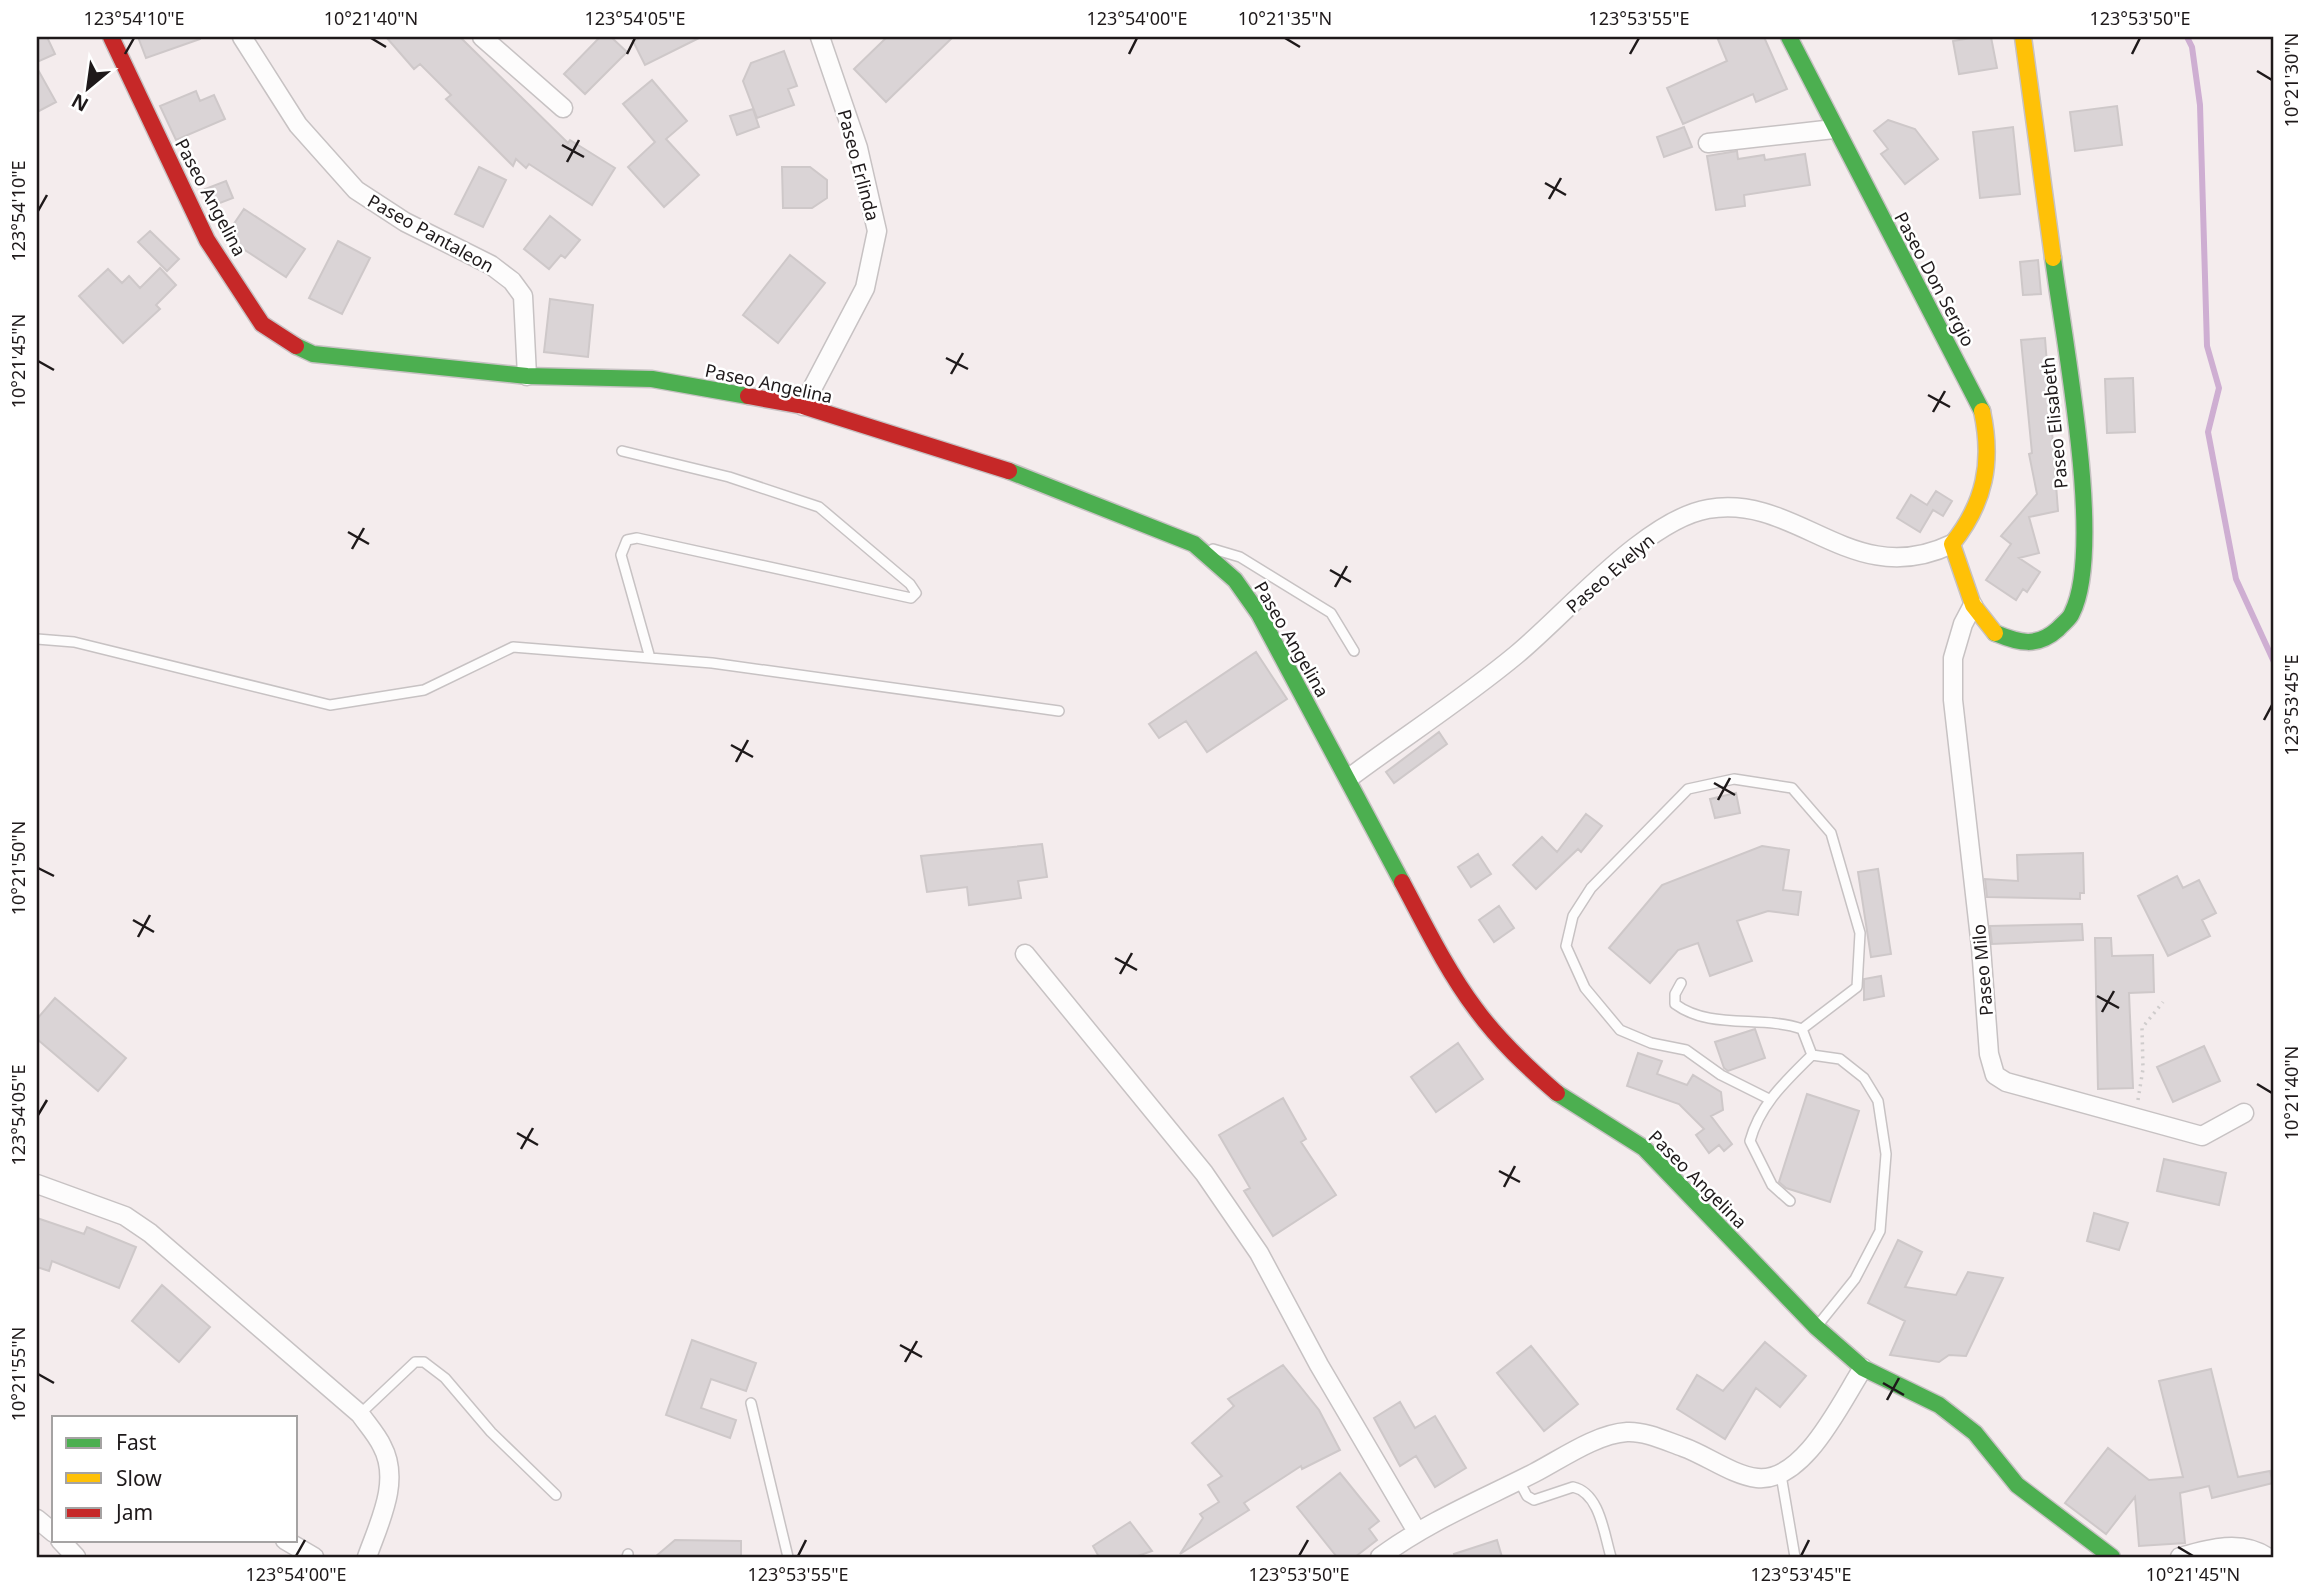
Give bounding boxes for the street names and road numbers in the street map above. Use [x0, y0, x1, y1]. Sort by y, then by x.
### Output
street label: Paseo Erlinda [833, 107, 885, 223]
street label: Paseo Angelina [170, 134, 252, 260]
street label: Paseo Pantaleon [364, 188, 498, 278]
street label: Paseo Don Sergio [1889, 208, 1981, 350]
street label: Paseo Elisabeth [2035, 356, 2073, 490]
street label: Paseo Angelina [703, 358, 835, 408]
street label: Paseo Evelyn [1561, 528, 1659, 618]
street label: Paseo Angelina [1249, 577, 1335, 701]
street label: Paseo Milo [1966, 923, 1998, 1017]
street label: Paseo Angelina [1644, 1125, 1752, 1233]

